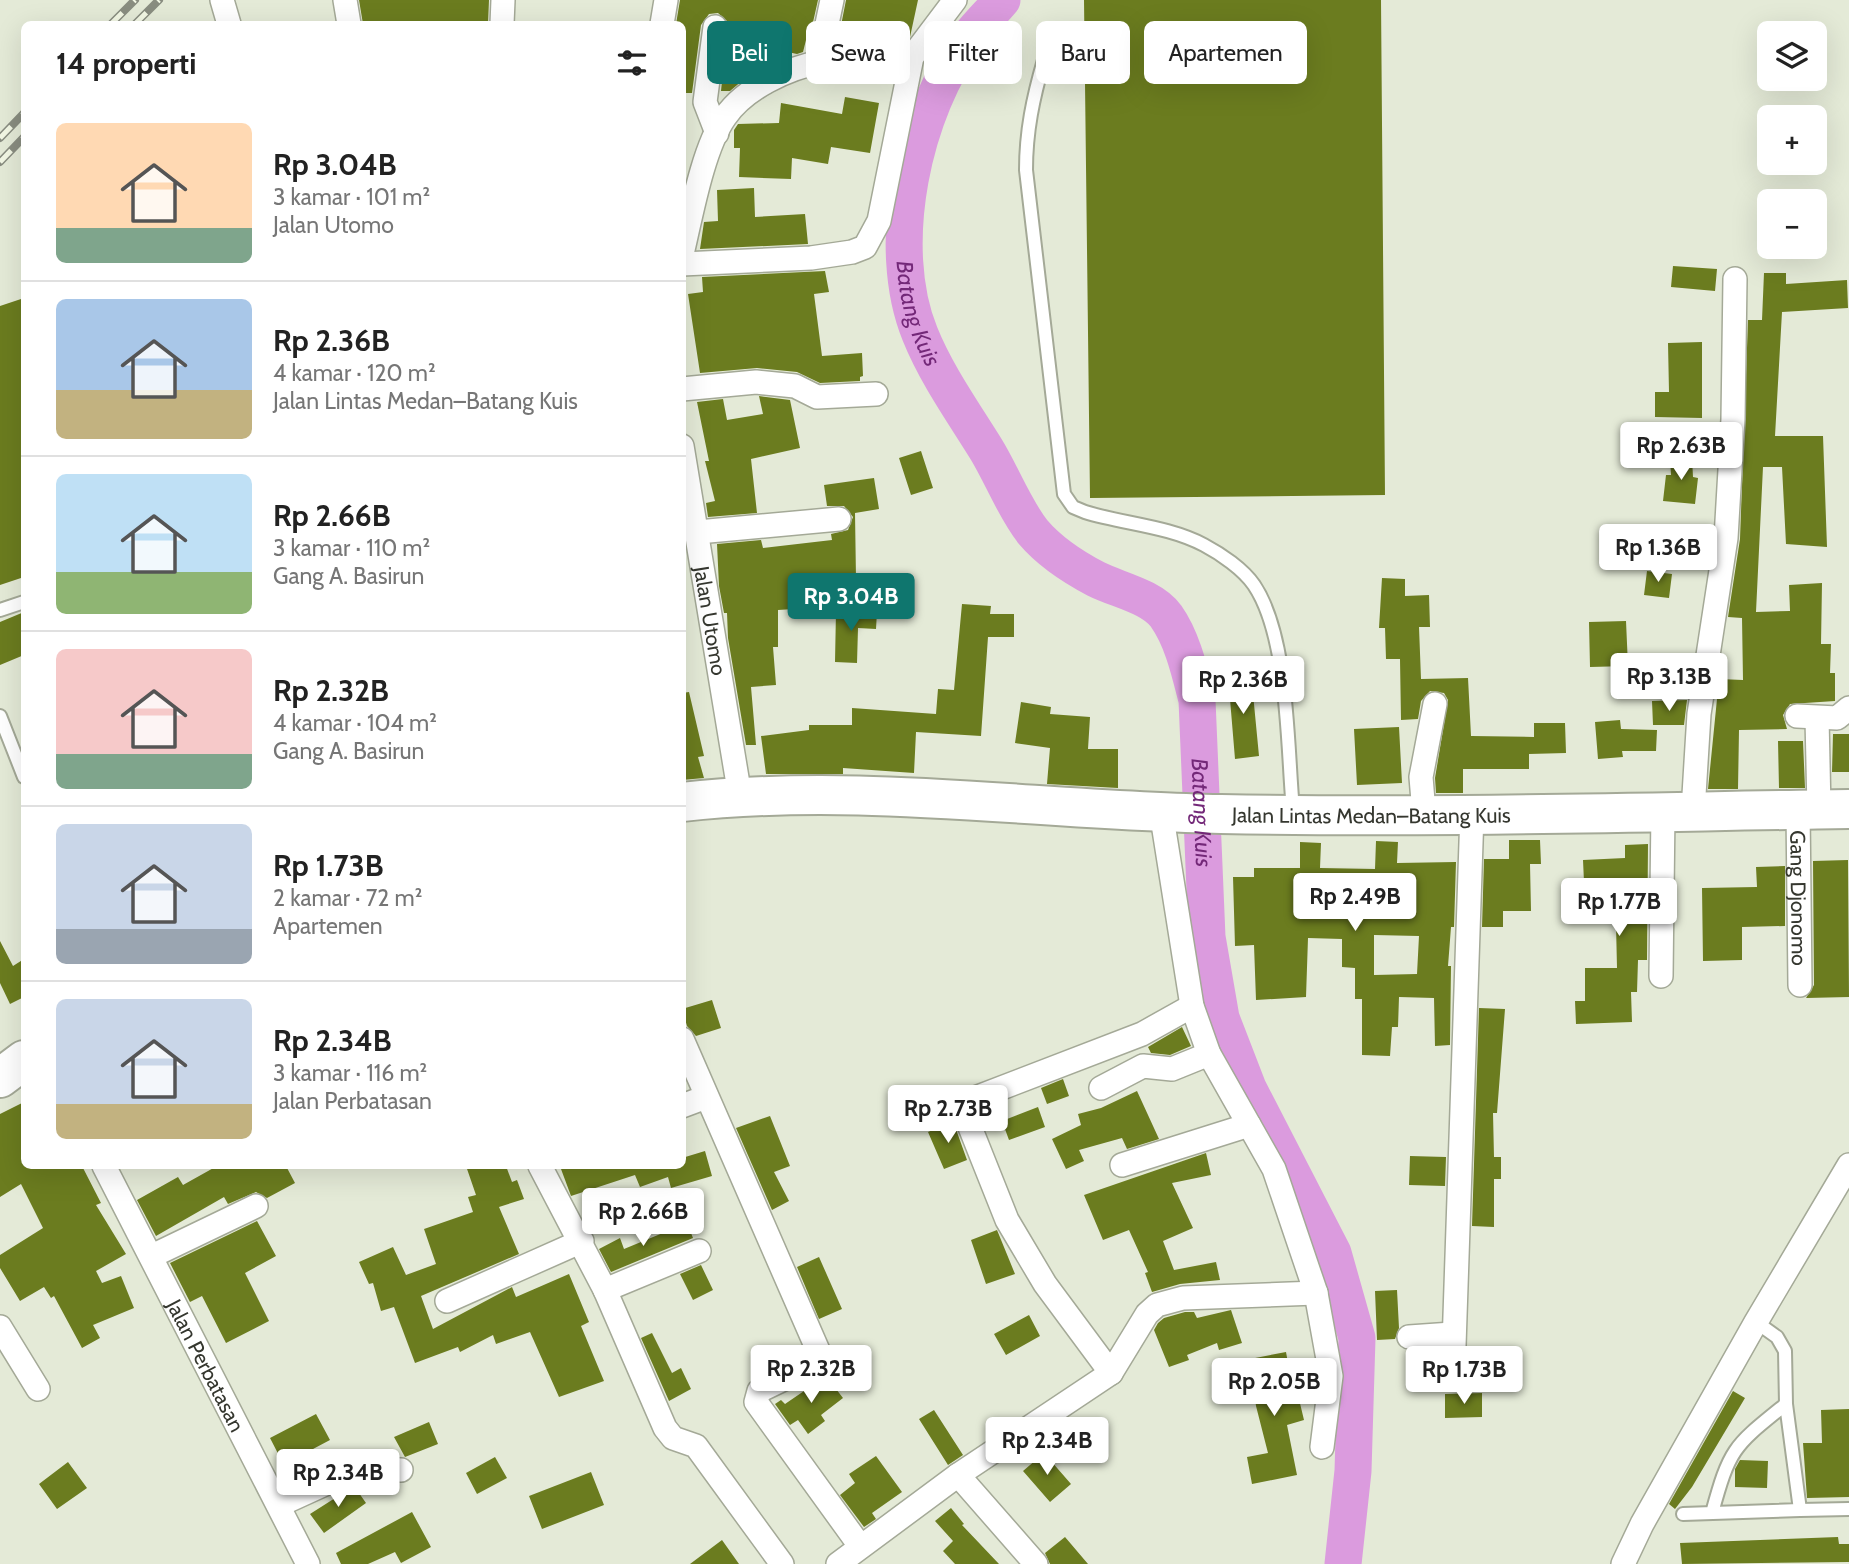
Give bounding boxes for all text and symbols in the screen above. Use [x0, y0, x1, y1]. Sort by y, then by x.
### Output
chip: Beli [707, 21, 792, 84]
chip: Sewa [806, 21, 910, 84]
chip: Filter [924, 21, 1022, 84]
chip: Baru [1036, 21, 1130, 84]
chip: Apartemen [1144, 21, 1307, 84]
map controls [1757, 21, 1827, 259]
button: layers [1757, 21, 1827, 91]
icon: filters [613, 44, 651, 82]
text: 14 properti [56, 45, 196, 82]
button: + [1757, 105, 1827, 175]
text: Rp 3.04B [273, 146, 397, 183]
icon: home [112, 151, 196, 235]
text: 3 kamar · 101 m² [273, 183, 430, 211]
button: − [1757, 189, 1827, 259]
text: Jalan Utomo [273, 211, 394, 239]
water label: Batang Kuis [891, 260, 947, 371]
text: Rp 2.36B [273, 322, 390, 359]
icon: home [112, 327, 196, 411]
text: 4 kamar · 120 m² [273, 359, 436, 387]
text: Jalan Lintas Medan–Batang Kuis [273, 387, 578, 415]
pin: Rp 2.63B [1609, 422, 1753, 482]
text: Rp 2.63B [1636, 431, 1726, 459]
text: Rp 2.66B [273, 497, 390, 534]
icon: home [112, 502, 196, 586]
pin: Rp 1.36B [1586, 524, 1730, 584]
text: Rp 1.36B [1615, 533, 1701, 561]
text: 3 kamar · 110 m² [273, 534, 430, 562]
text: Gang A. Basirun [273, 562, 424, 590]
street label: Jalan Utomo [689, 563, 732, 677]
pin: Rp 3.04B [779, 574, 923, 633]
text: Rp 3.04B [804, 582, 898, 610]
pin: Rp 3.13B [1597, 654, 1741, 713]
pin: Rp 2.36B [1171, 656, 1315, 716]
text: Rp 3.13B [1627, 662, 1711, 690]
text: Rp 2.36B [1198, 665, 1288, 693]
text: Rp 2.32B [273, 672, 389, 709]
icon: home [112, 677, 196, 761]
text: 4 kamar · 104 m² [273, 709, 437, 737]
text: Gang A. Basirun [273, 737, 424, 765]
water label: Batang Kuis [1185, 758, 1218, 868]
street label: Jalan Lintas Medan–Batang Kuis [1231, 802, 1511, 828]
street label: Gang Djonomo [1785, 830, 1812, 966]
text: Rp 1.73B [273, 847, 383, 884]
icon: home [112, 852, 196, 936]
pin: Rp 2.49B [1283, 874, 1427, 933]
pin: Rp 1.77B [1547, 878, 1691, 938]
text: Rp 2.49B [1309, 882, 1401, 910]
text: 2 kamar · 72 m² [273, 884, 422, 912]
text: Rp 1.77B [1577, 887, 1661, 915]
text: Apartemen [273, 912, 383, 940]
text: Rp 2.34B [273, 1022, 392, 1059]
icon: home [112, 1027, 196, 1111]
text: 3 kamar · 116 m² [273, 1059, 427, 1087]
pin: Rp 2.73B [876, 1086, 1020, 1145]
text: Jalan Perbatasan [273, 1087, 432, 1115]
text: Rp 2.73B [904, 1094, 992, 1122]
pin: Rp 2.66B [571, 1188, 715, 1248]
text: Rp 2.66B [598, 1197, 688, 1225]
street label: Jalan Perbatasan [161, 1294, 250, 1436]
pin: Rp 2.32B [739, 1346, 883, 1405]
pin: Rp 1.73B [1392, 1346, 1536, 1406]
text: Rp 2.32B [767, 1354, 855, 1382]
text: Rp 1.73B [1422, 1355, 1506, 1383]
pin: Rp 2.05B [1202, 1358, 1346, 1418]
text: Rp 2.05B [1228, 1367, 1320, 1395]
pin: Rp 2.34B [975, 1418, 1119, 1477]
text: Rp 2.34B [1002, 1426, 1092, 1454]
pin: Rp 2.34B [266, 1450, 410, 1509]
text: Rp 2.34B [293, 1458, 383, 1486]

